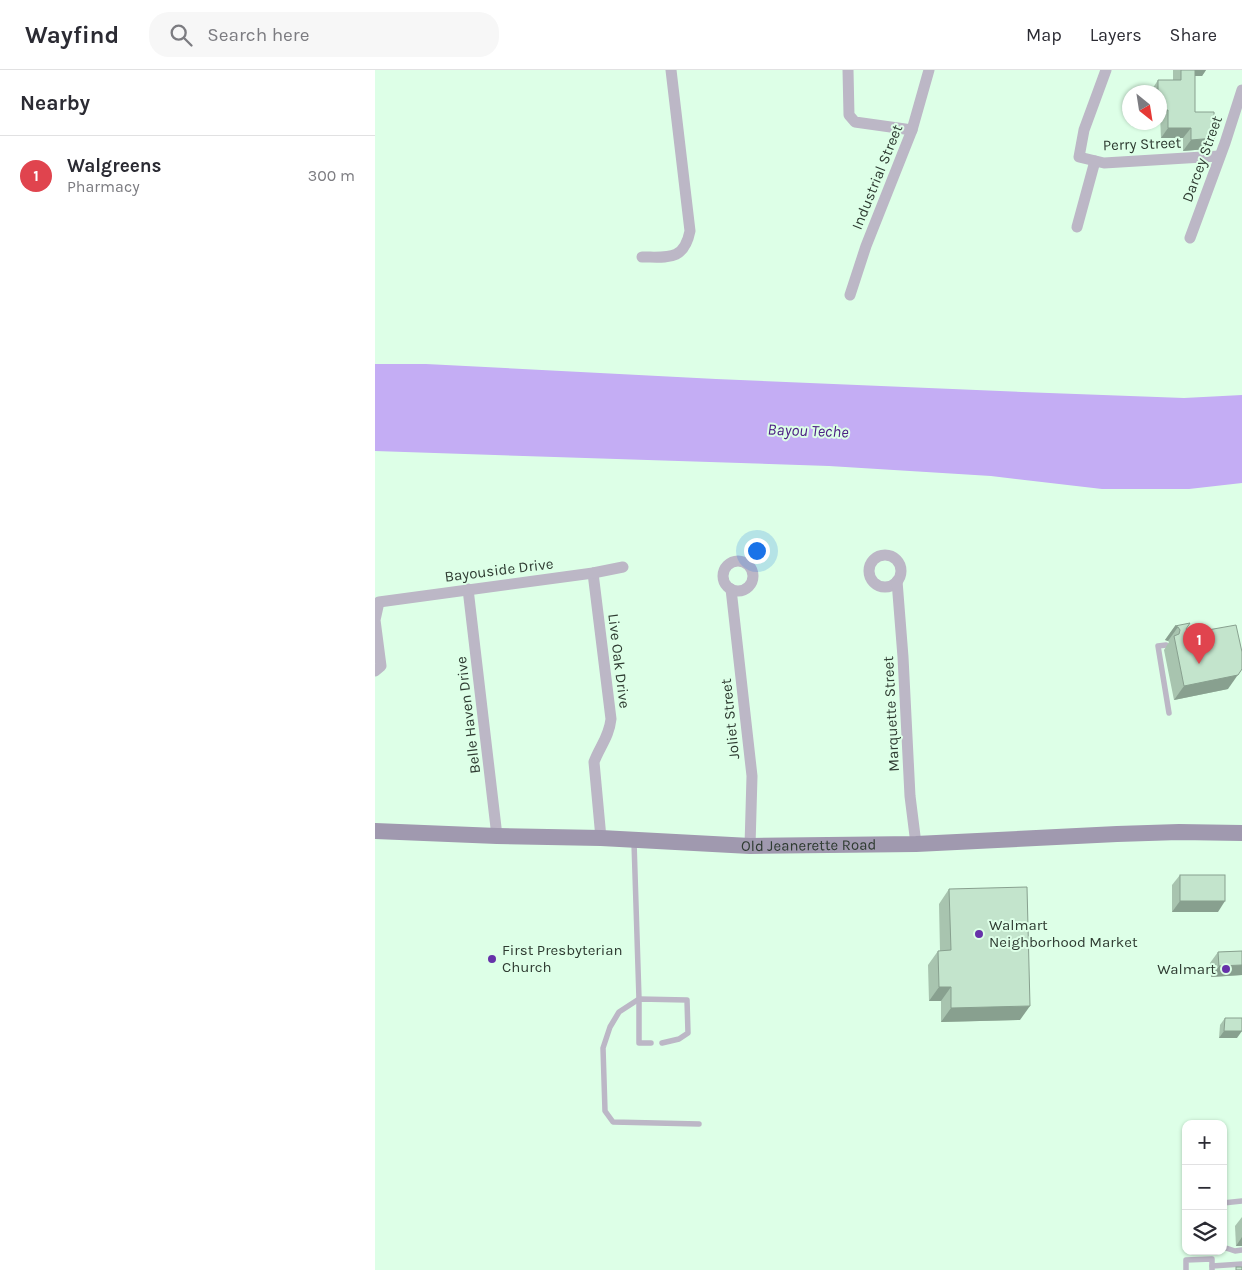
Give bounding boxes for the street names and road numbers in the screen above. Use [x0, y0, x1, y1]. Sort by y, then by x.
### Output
street label: Darcey Street [1178, 113, 1226, 205]
street label: Industrial Street [848, 121, 906, 232]
street label: Perry Street [1102, 134, 1182, 154]
street label: Bayouside Drive [444, 554, 554, 586]
street label: Live Oak Drive [604, 613, 634, 709]
street label: Belle Haven Drive [452, 655, 484, 775]
street label: Marquette Street [879, 655, 903, 772]
street label: Joliet Street [717, 677, 743, 760]
street label: Old Jeanerette Road [741, 835, 876, 855]

